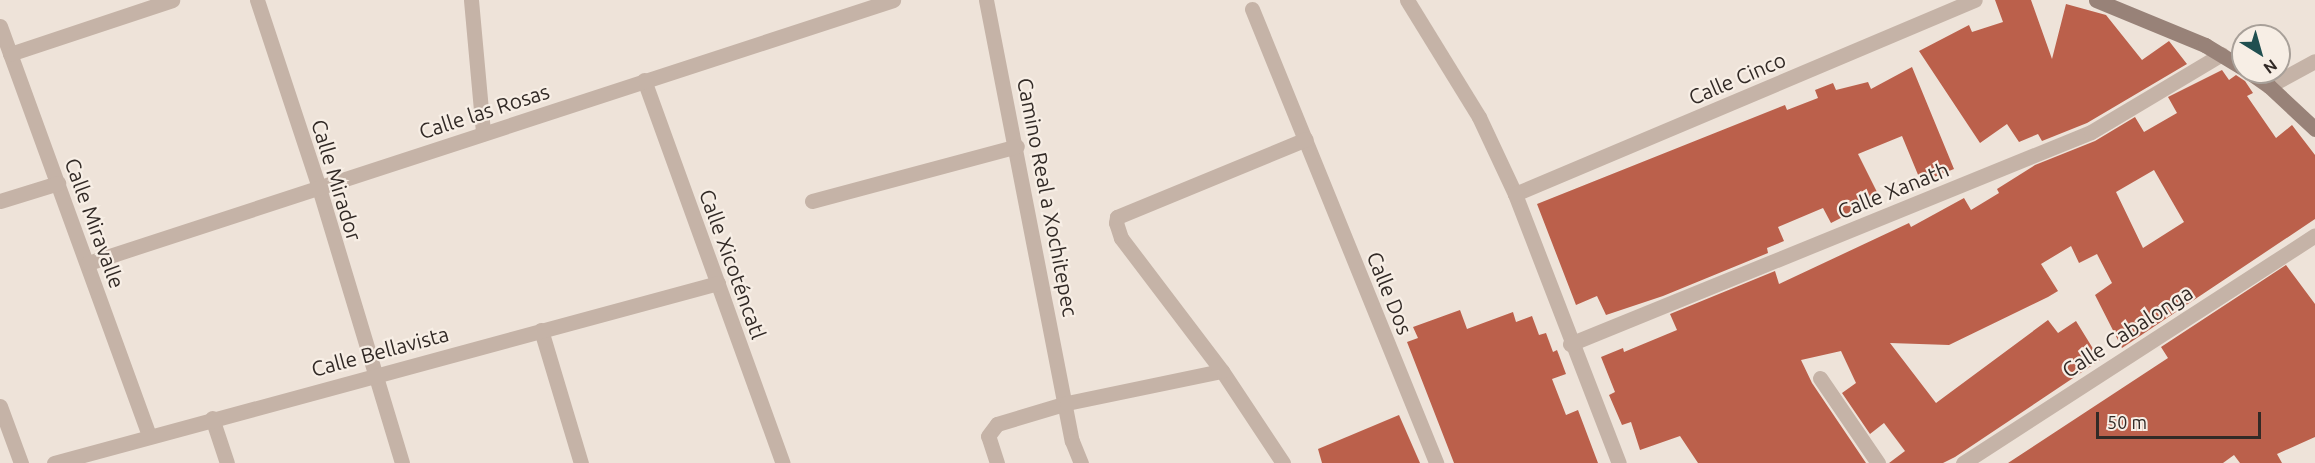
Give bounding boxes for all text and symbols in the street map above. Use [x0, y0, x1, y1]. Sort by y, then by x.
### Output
north arrow [2231, 24, 2291, 84]
street label: Calle Cinco [1685, 46, 1789, 110]
text: N [2260, 56, 2281, 78]
street label: Camino Real a Xochitepec [1012, 75, 1084, 319]
street label: Calle las Rosas [416, 78, 552, 144]
street label: Calle Mirador [307, 116, 367, 244]
street label: Calle Miravalle [60, 154, 130, 292]
street label: Calle Xanath [1834, 156, 1952, 224]
street label: Calle Xicoténcatl [694, 186, 772, 342]
street label: Calle Dos [1362, 248, 1418, 338]
street label: Calle Cabalonga [2057, 279, 2197, 383]
street label: Calle Bellavista [308, 321, 452, 381]
scale bar [2099, 400, 2264, 438]
text: 50 m [2107, 412, 2147, 432]

